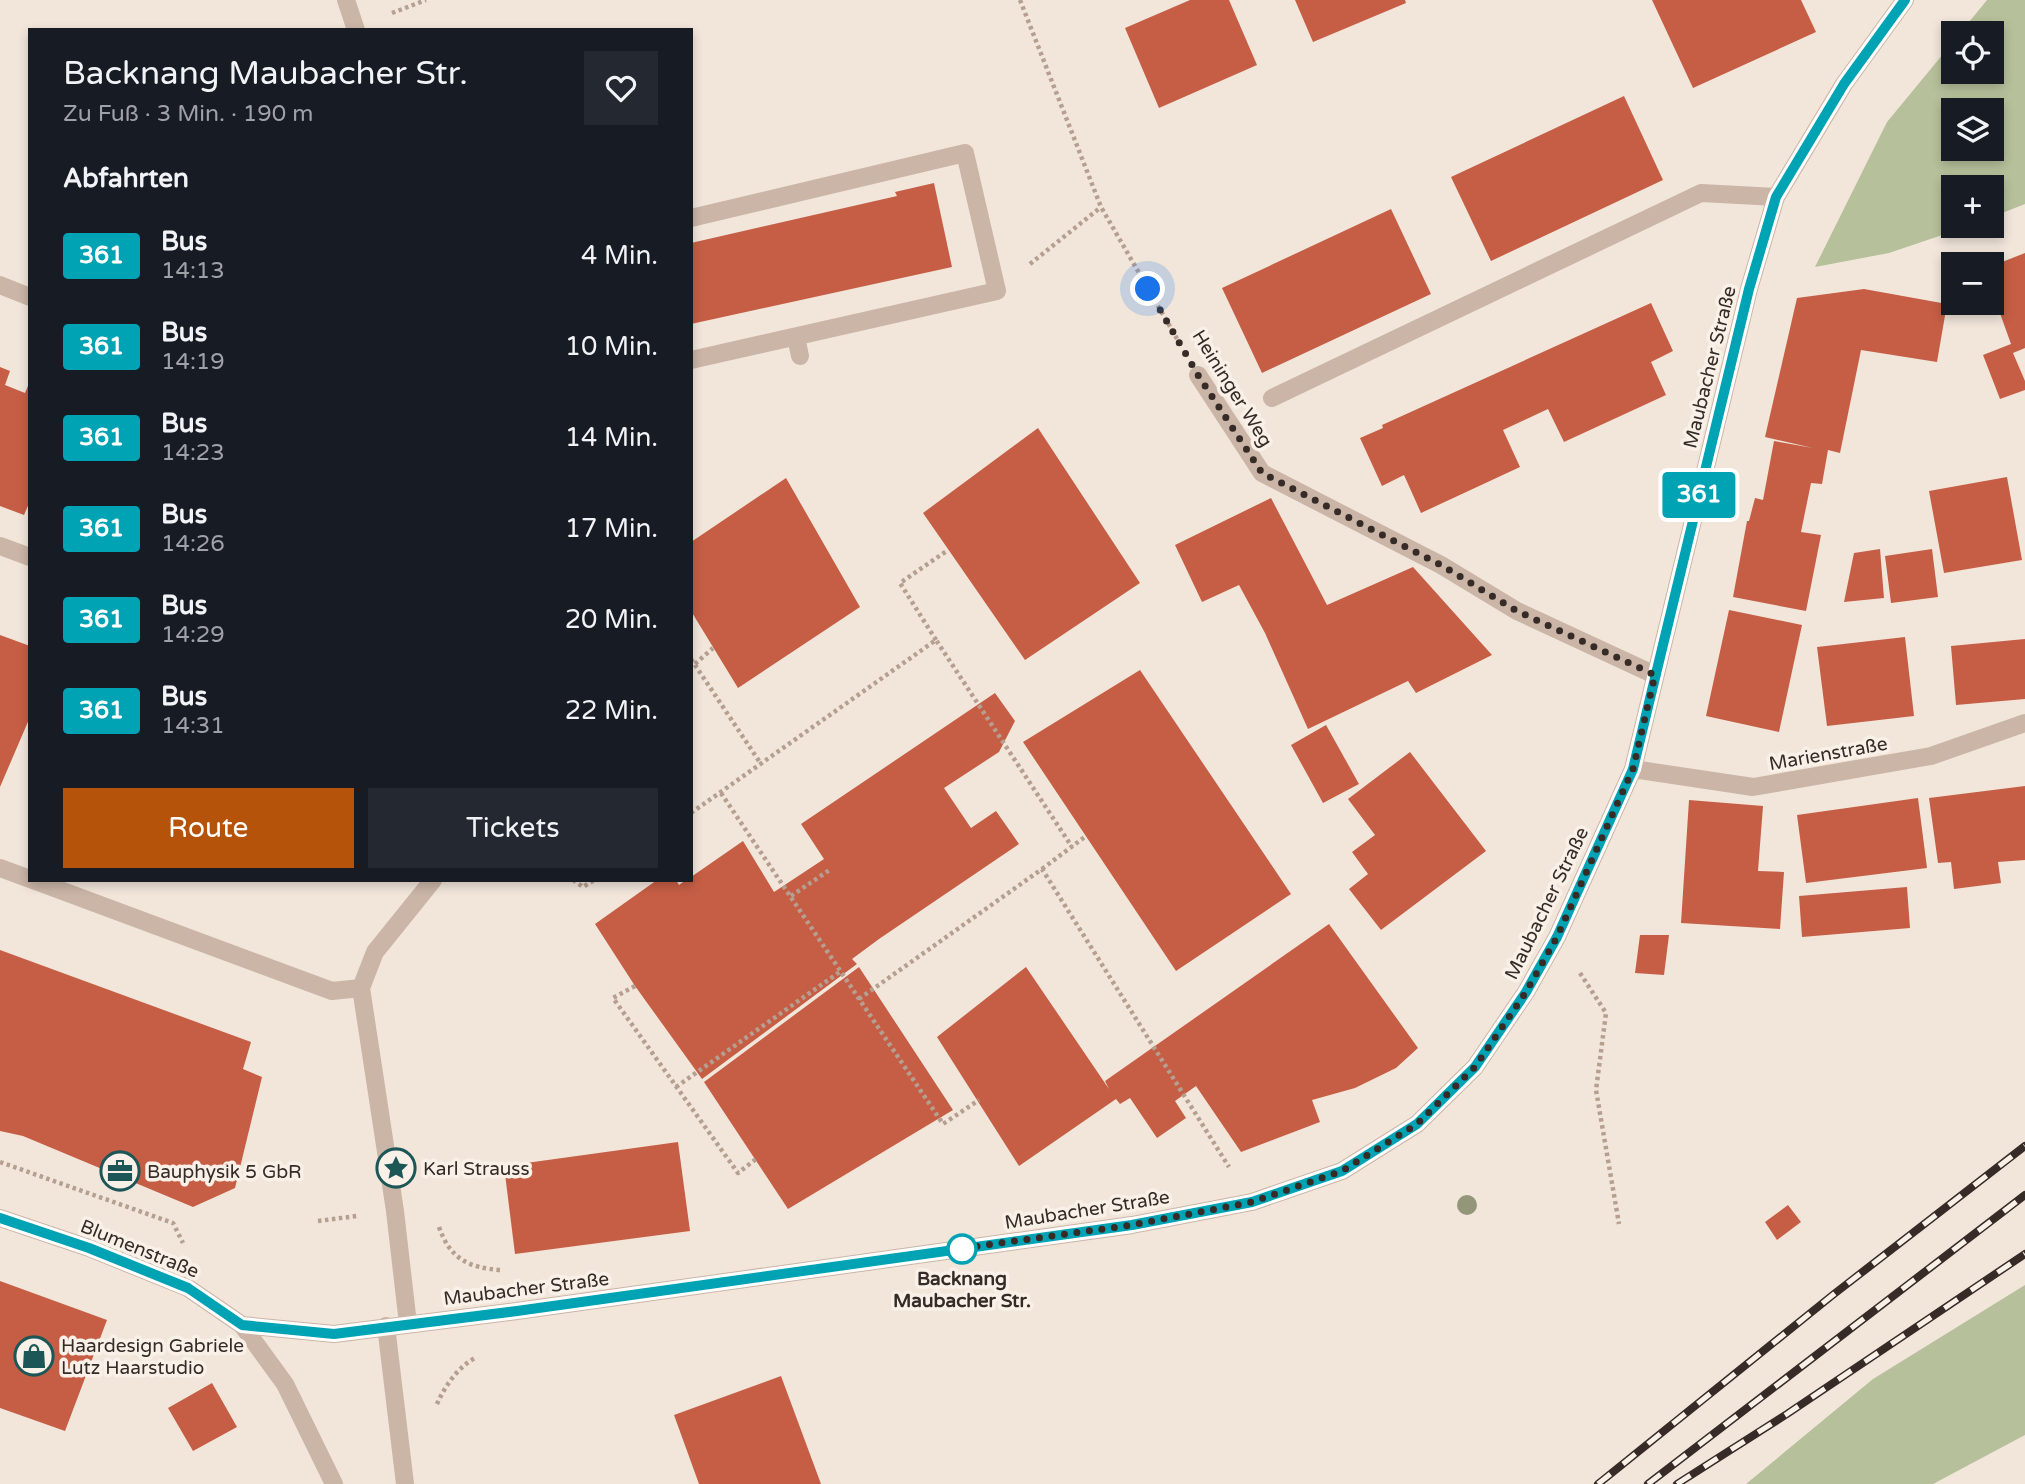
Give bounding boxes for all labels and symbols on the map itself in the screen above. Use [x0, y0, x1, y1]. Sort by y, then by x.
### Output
your location [1130, 271, 1165, 306]
street label: Maubacher Straße [1679, 284, 1741, 451]
street label: Heininger Weg [1187, 326, 1277, 451]
line badge: 361 [1659, 472, 1739, 518]
street label: Marienstraße [1767, 733, 1889, 775]
street label: Maubacher Straße [1500, 824, 1593, 983]
place icon: Karl Strauss [375, 1147, 417, 1189]
office icon: Bauphysik 5 GbR [99, 1150, 141, 1192]
place label: Karl Strauss [423, 1158, 530, 1180]
place label: Bauphysik 5 GbR [147, 1161, 302, 1183]
street label: Maubacher Straße [1003, 1186, 1171, 1234]
street label: Blumenstraße [77, 1215, 202, 1283]
marker: Backnang Maubacher Str. [947, 1234, 977, 1264]
street label: Maubacher Straße [442, 1268, 610, 1310]
place label: Backnang Maubacher Str. [893, 1268, 1031, 1312]
shop icon: Haardesign Gabriele Lutz Haarstudio [13, 1335, 55, 1377]
place label: Haardesign Gabriele Lutz Haarstudio [61, 1335, 244, 1379]

